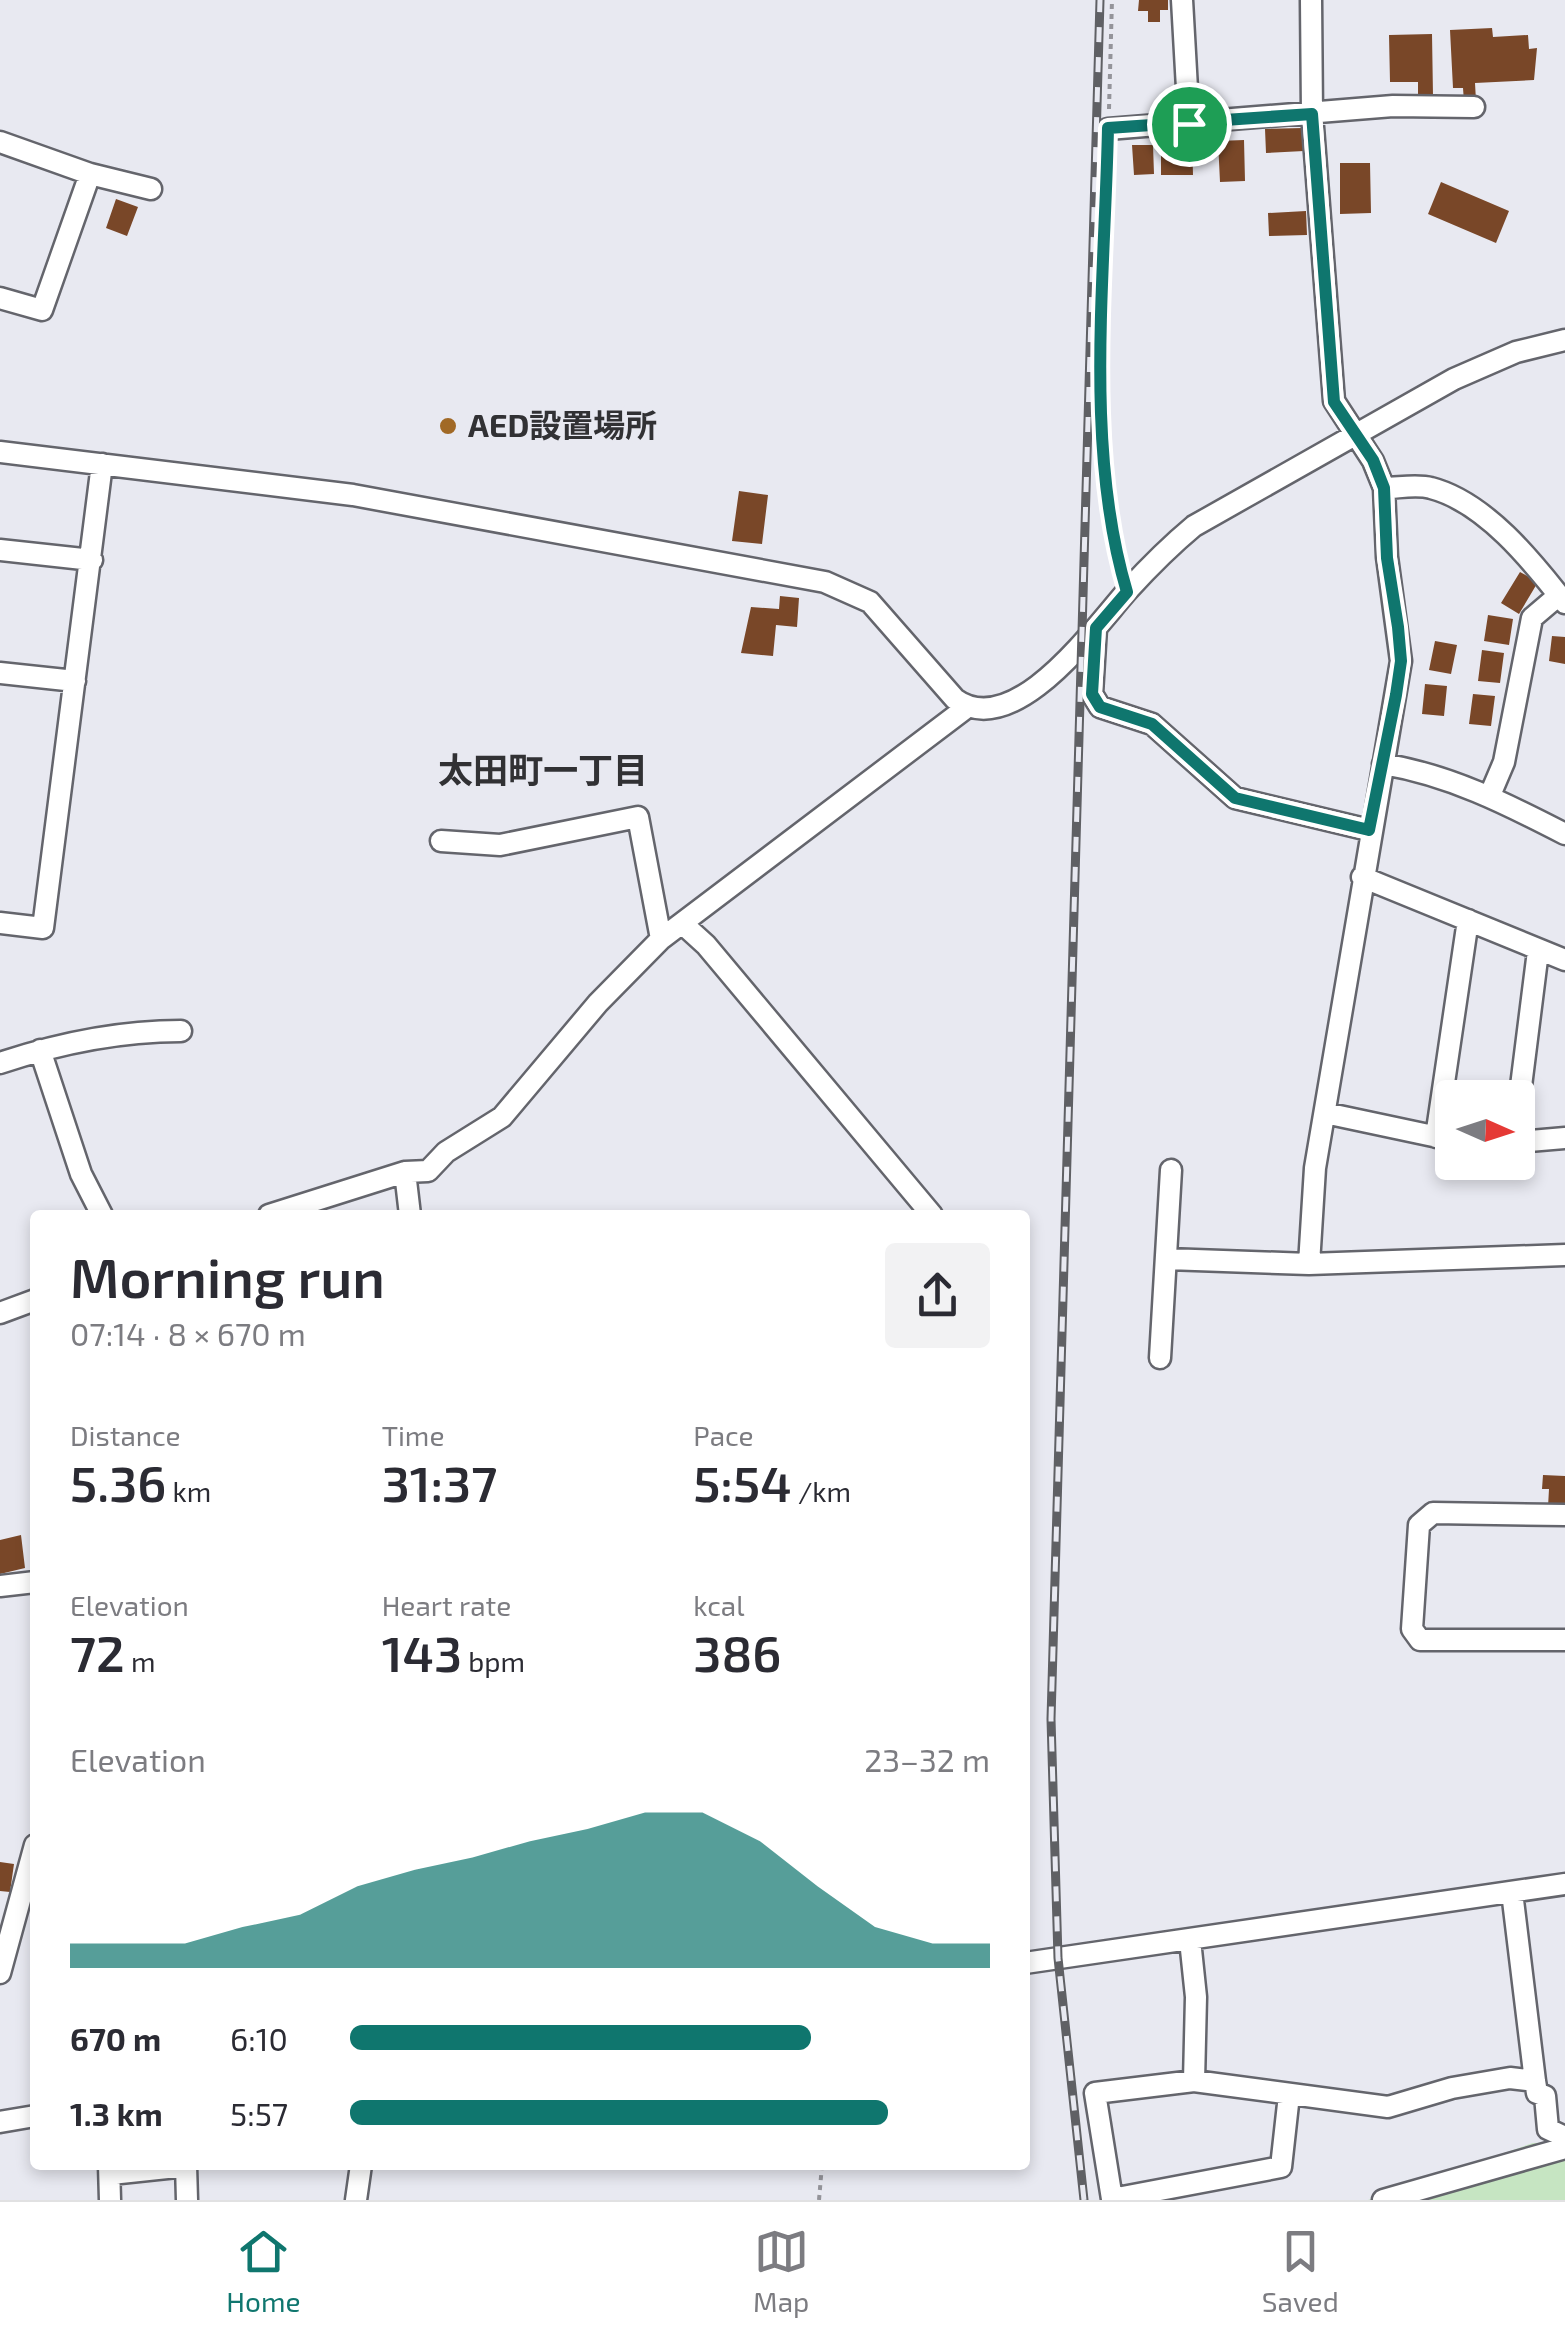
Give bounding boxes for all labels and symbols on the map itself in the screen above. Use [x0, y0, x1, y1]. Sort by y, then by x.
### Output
pin [1147, 82, 1232, 167]
place label: AED設置場所 [468, 405, 657, 443]
marker: AED設置場所 [437, 415, 459, 437]
district label: 太田町一丁目 [438, 748, 648, 790]
north arrow [1435, 1080, 1535, 1180]

